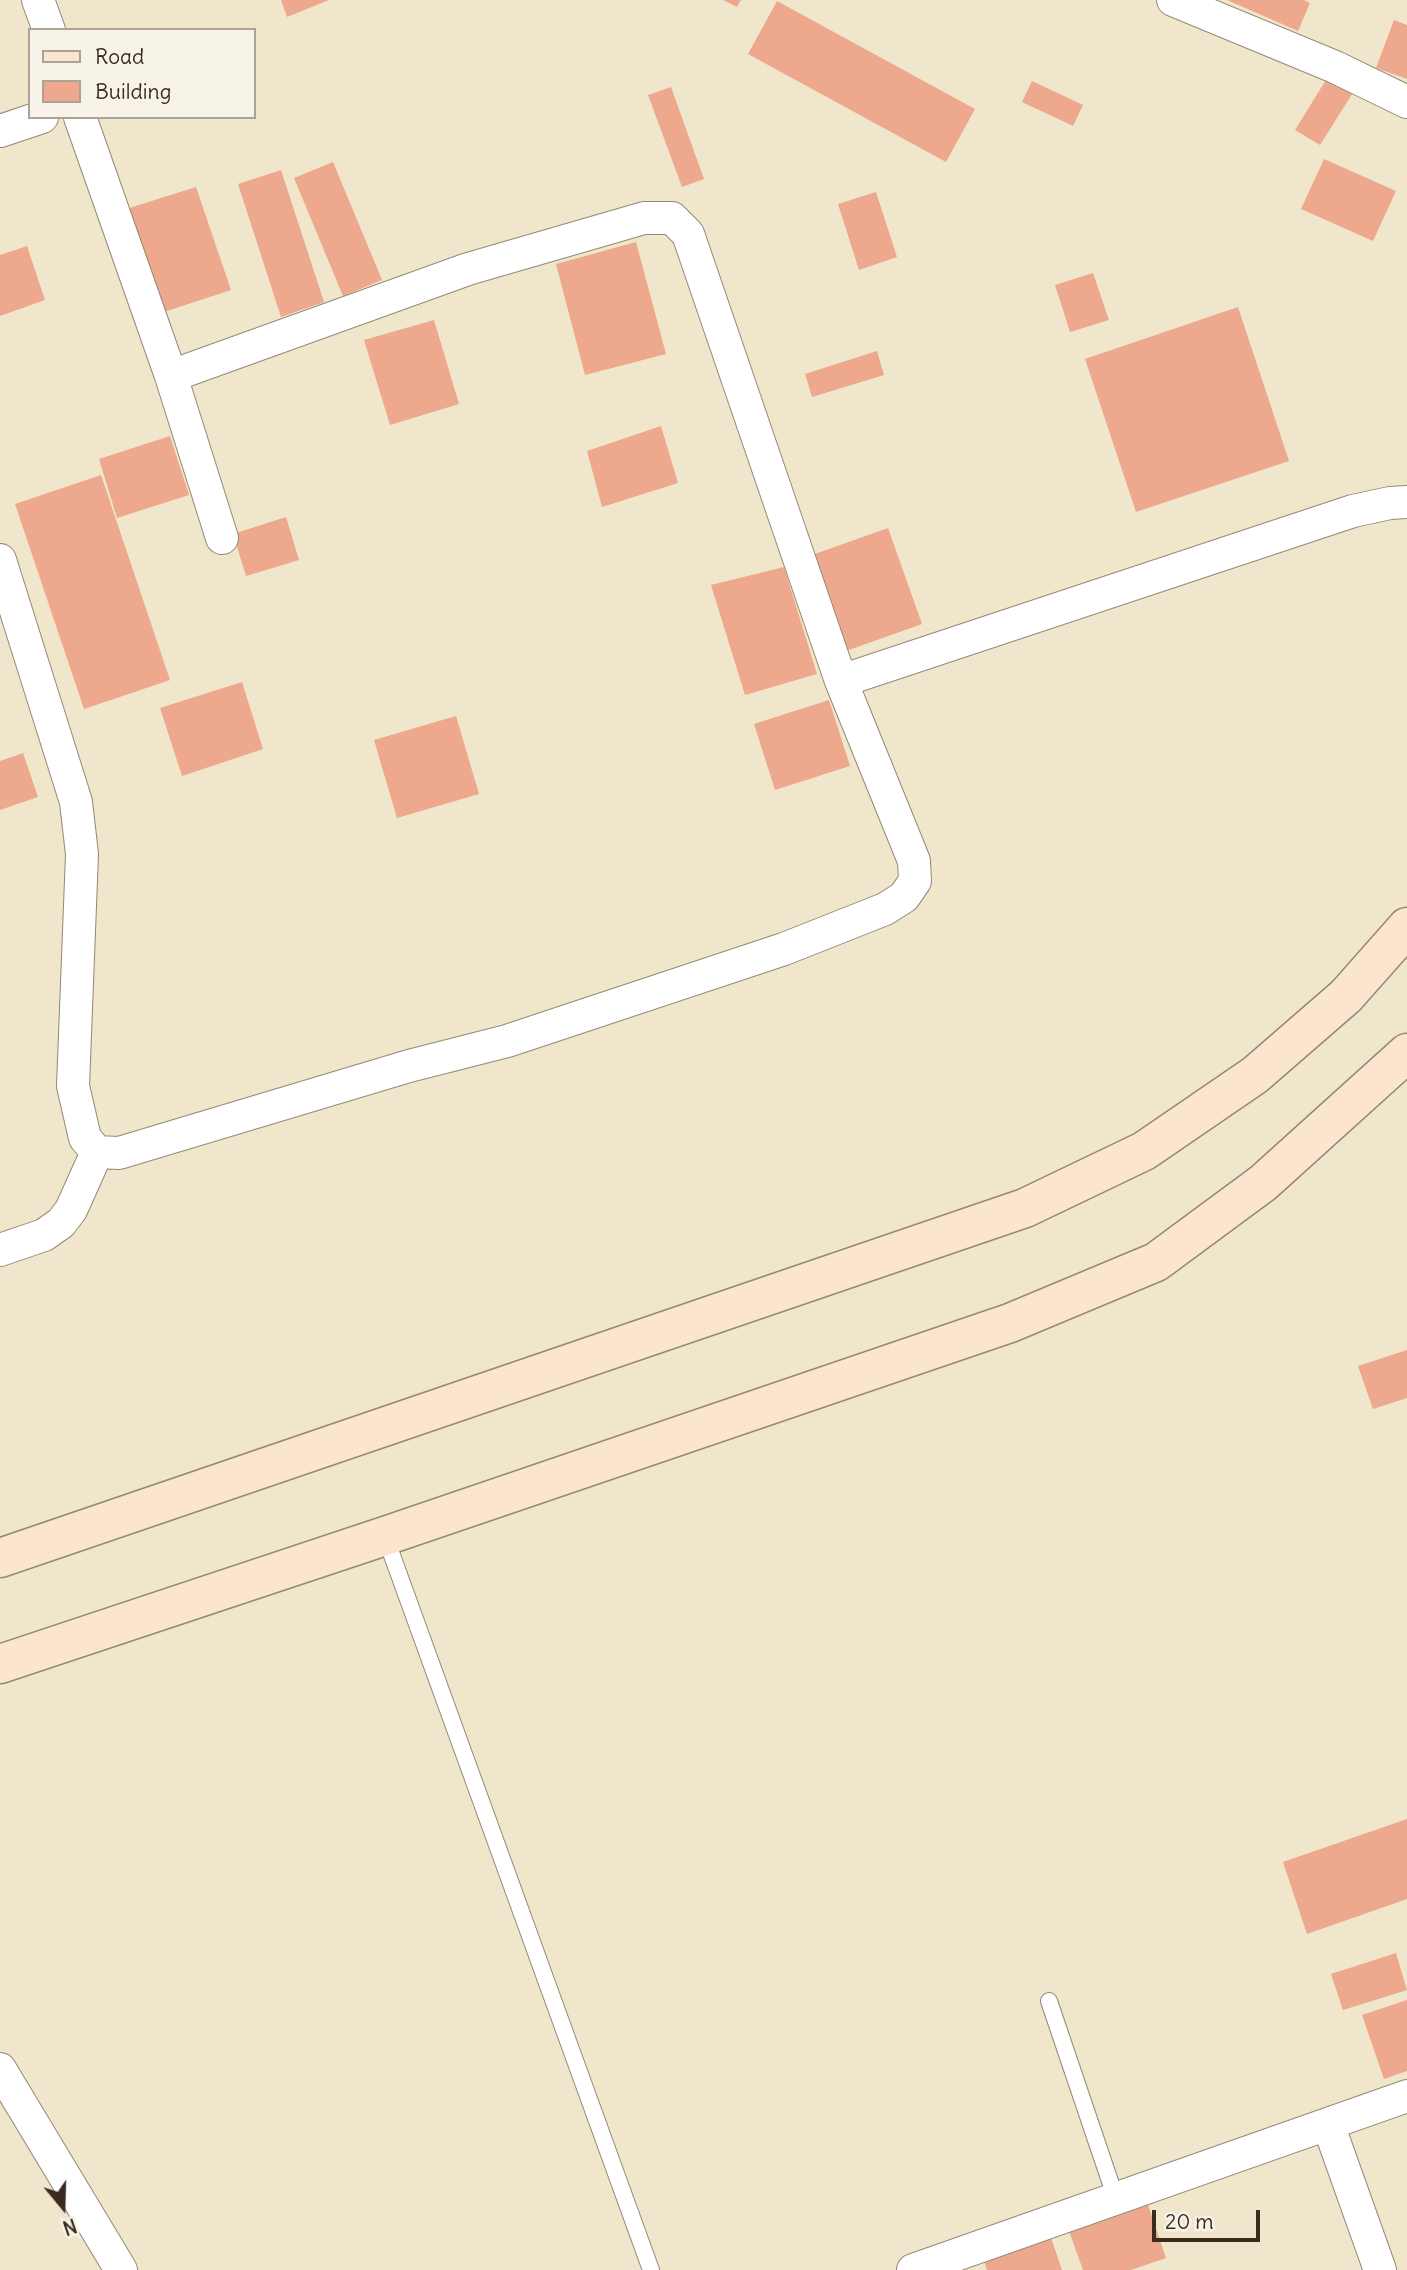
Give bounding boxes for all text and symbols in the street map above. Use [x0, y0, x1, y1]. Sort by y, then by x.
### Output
legend [28, 28, 256, 119]
text: Road [95, 43, 144, 70]
text: Building [95, 78, 171, 105]
north arrow [28, 2172, 98, 2242]
scale bar [1155, 2196, 1264, 2240]
text: 20 m [1165, 2208, 1214, 2235]
text: N [60, 2213, 80, 2240]

